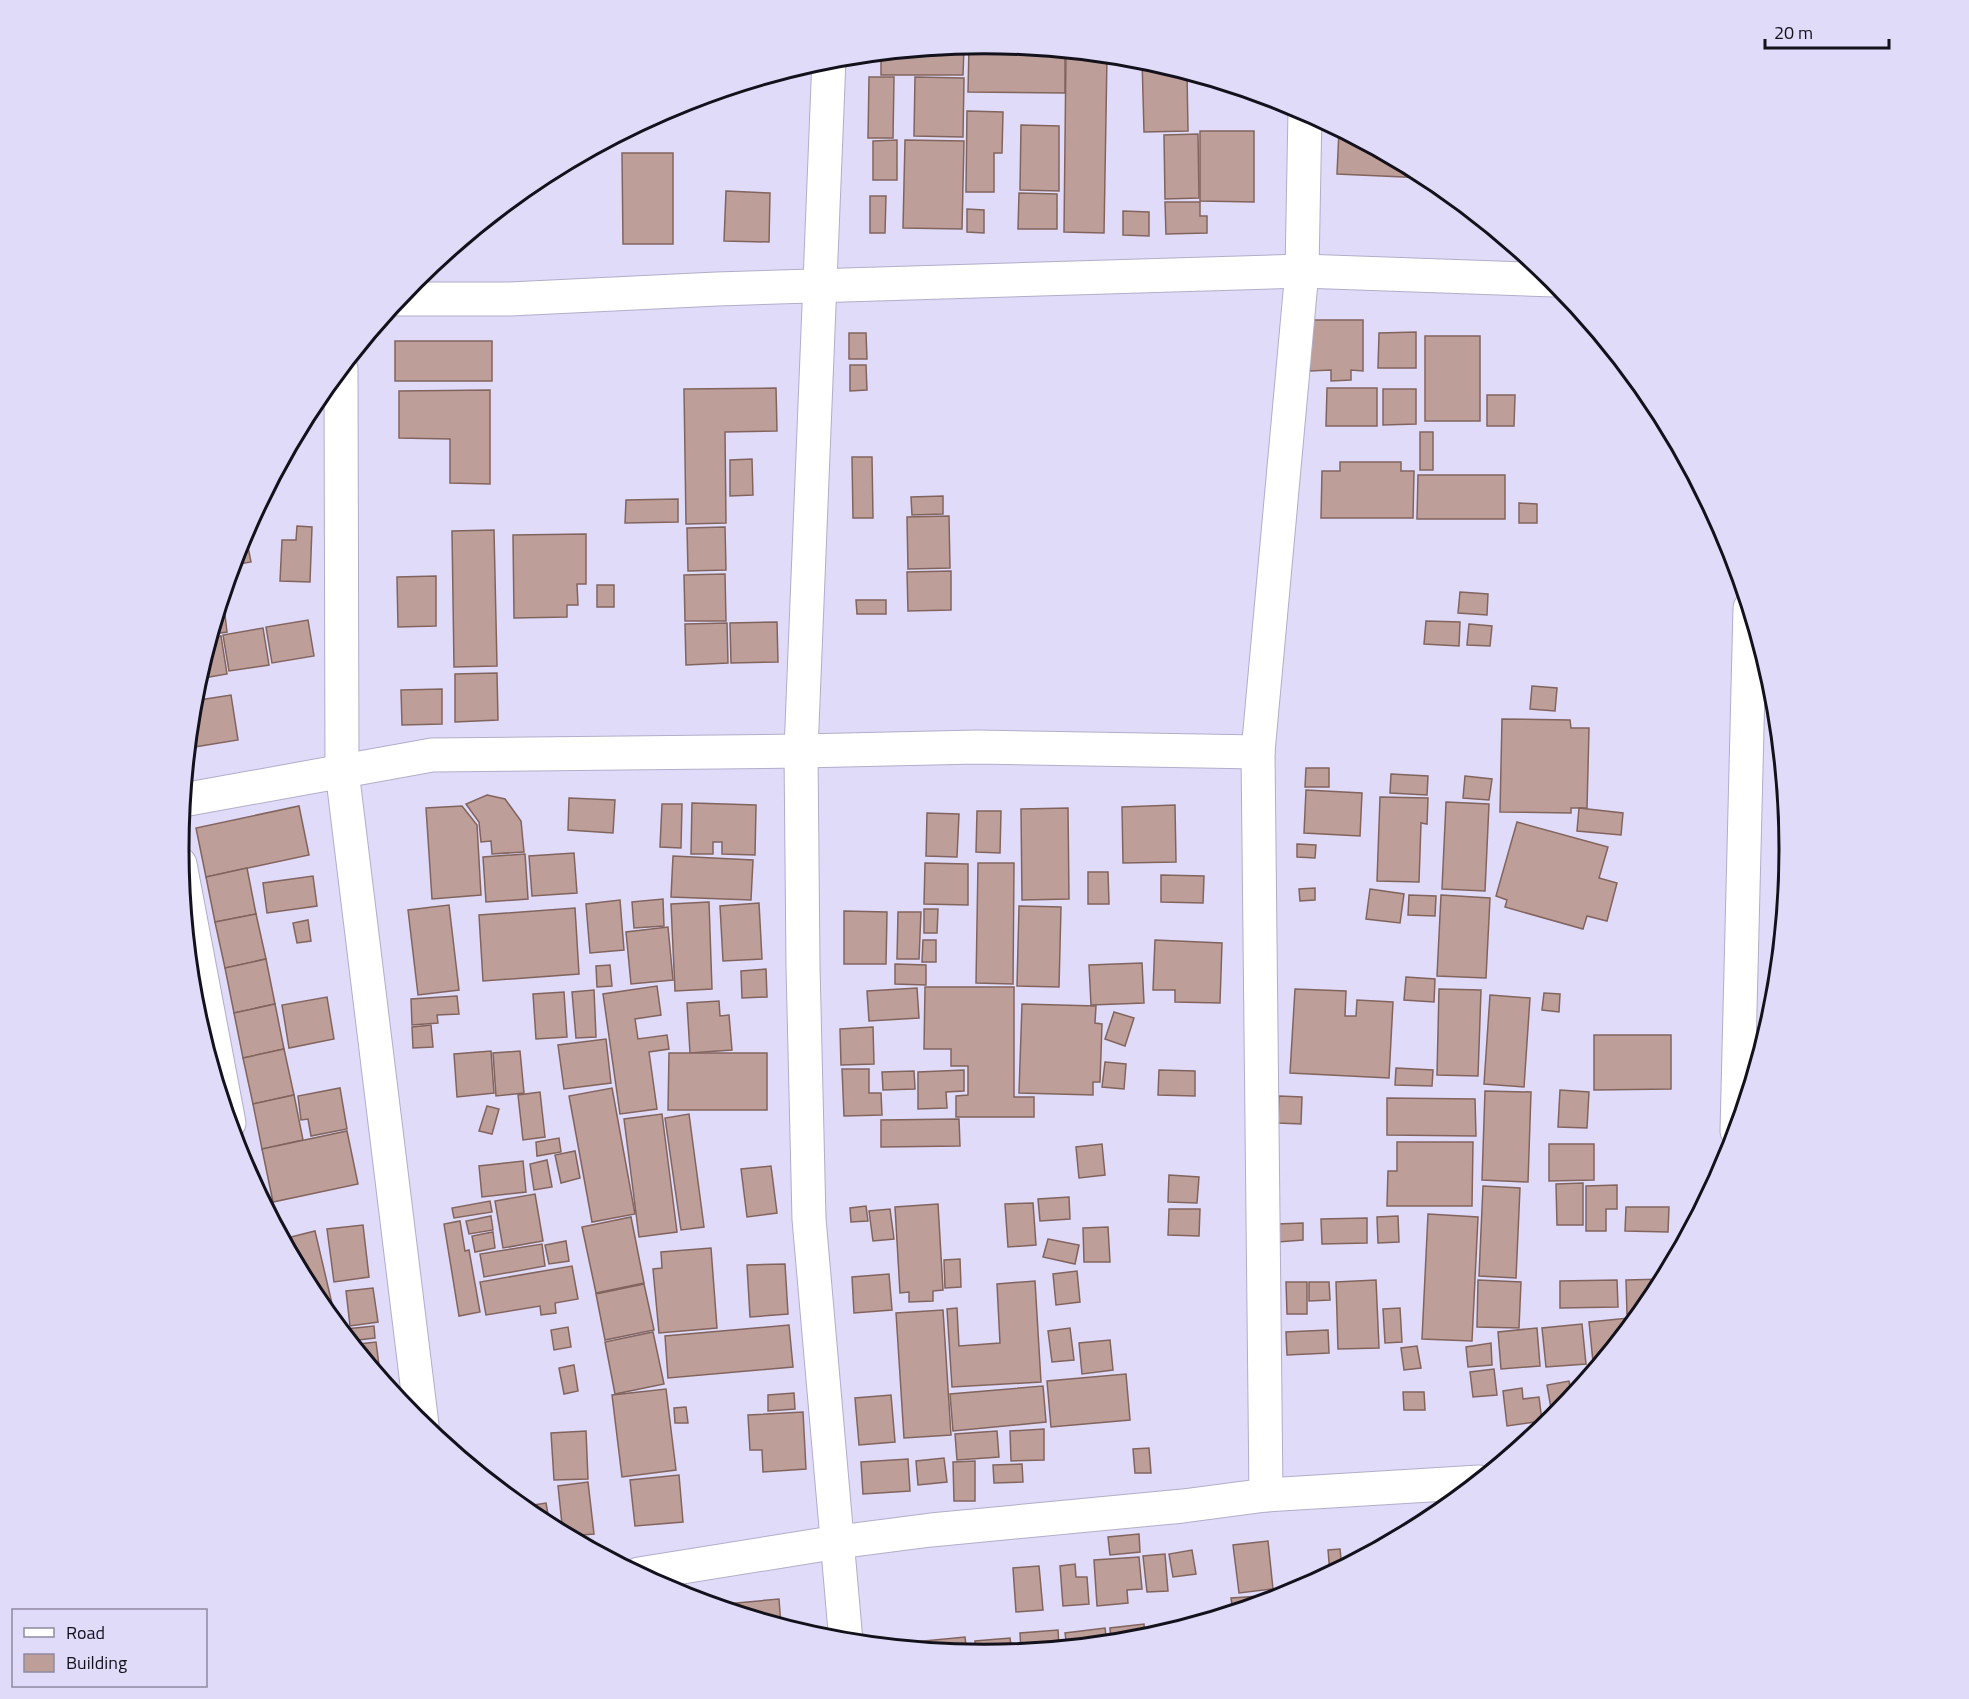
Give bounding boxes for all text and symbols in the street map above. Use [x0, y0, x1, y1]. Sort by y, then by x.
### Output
scale bar [1765, 12, 1890, 50]
text: 20 m [1774, 19, 1813, 46]
legend [12, 1609, 207, 1687]
text: Road [66, 1619, 105, 1646]
text: Building [66, 1649, 127, 1676]

